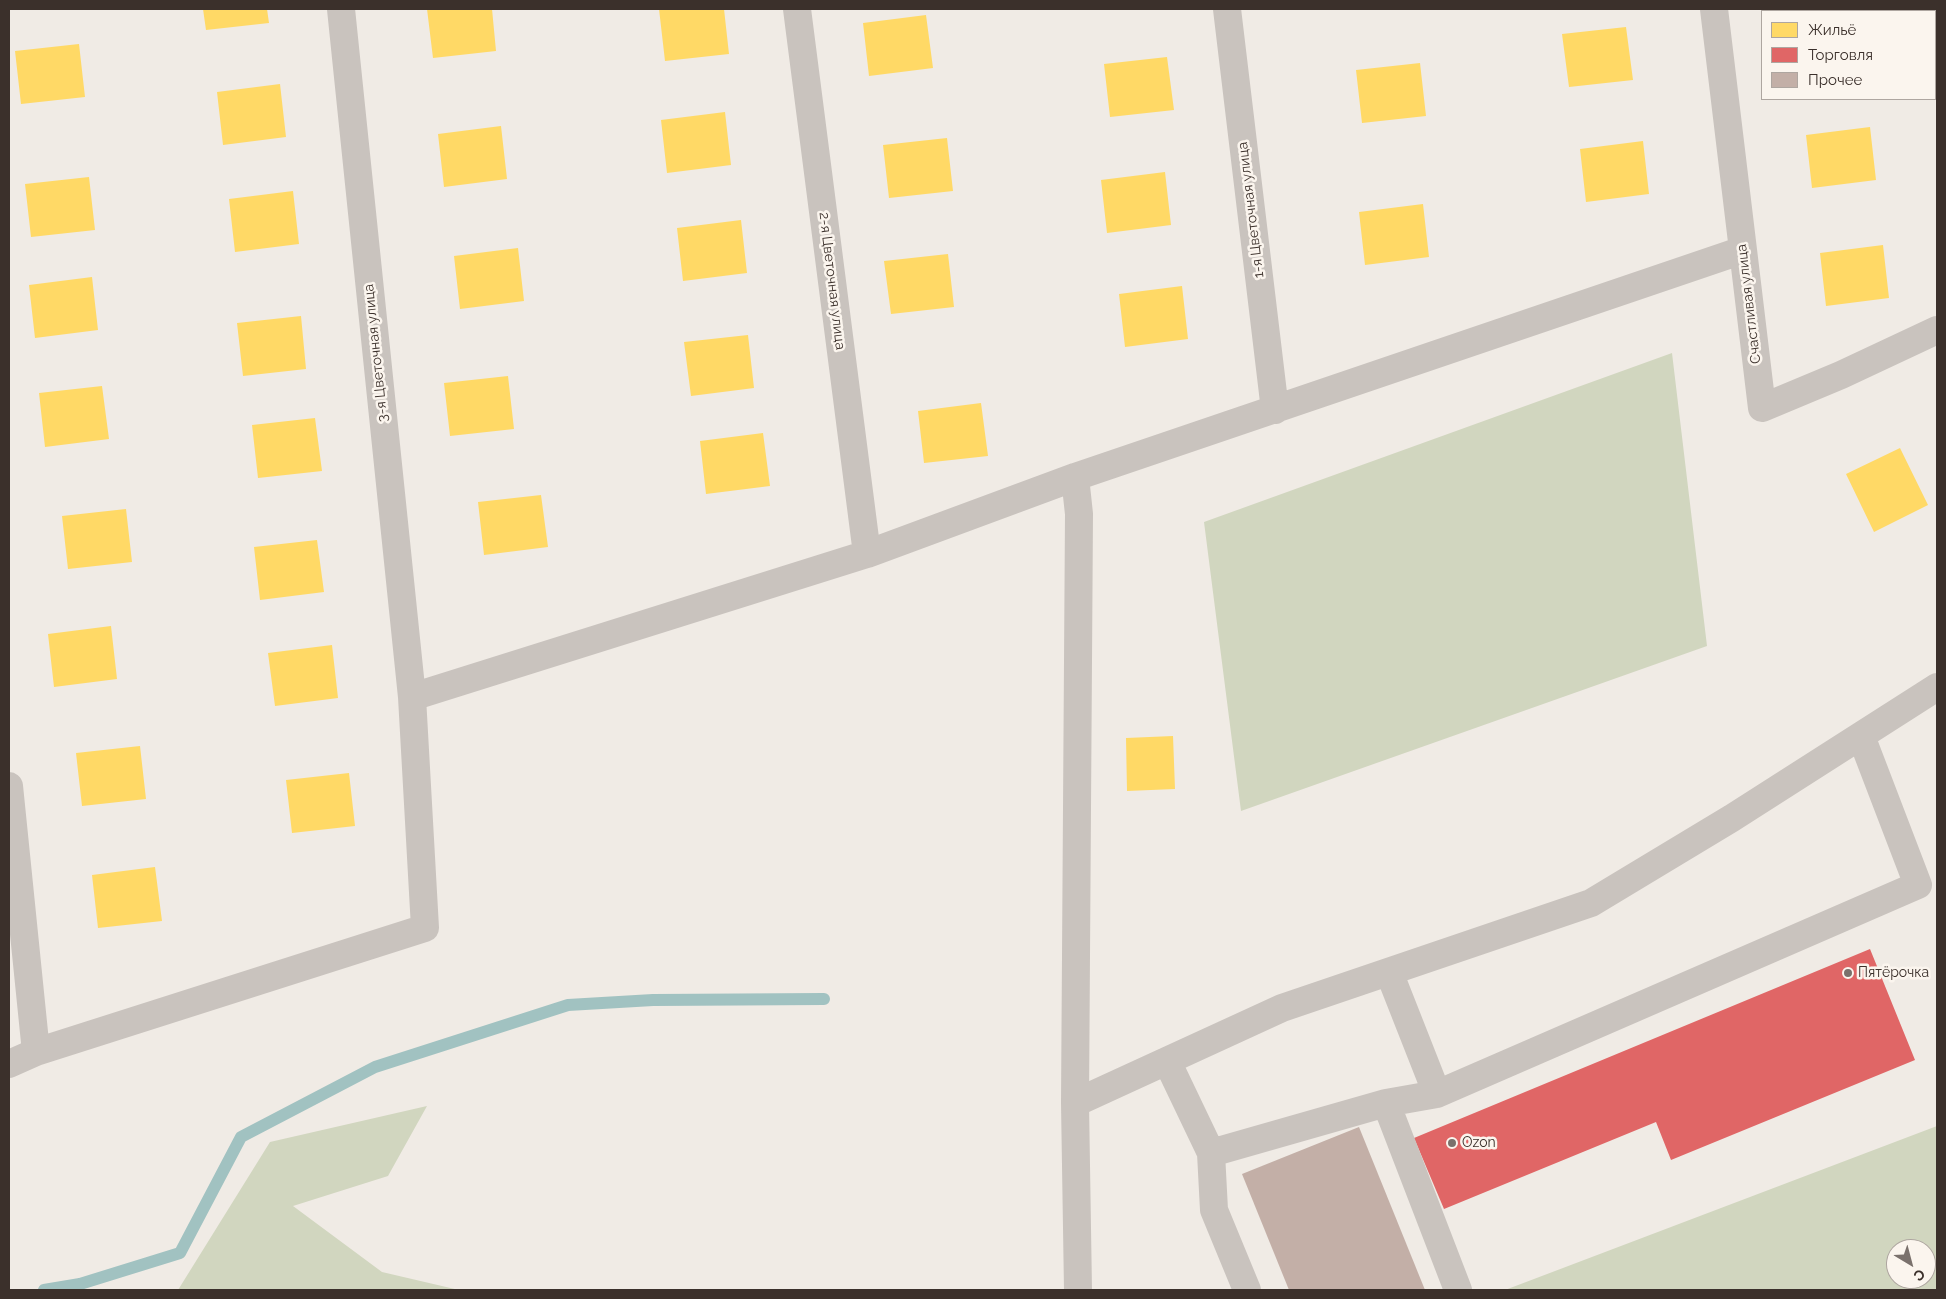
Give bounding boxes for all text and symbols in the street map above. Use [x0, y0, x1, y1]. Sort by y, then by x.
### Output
legend [1761, 10, 1936, 100]
text: Жильё [1808, 21, 1856, 39]
text: Торговля [1808, 46, 1873, 64]
text: Прочее [1808, 71, 1862, 89]
street label: 1-я Цветочная улица [1234, 141, 1268, 279]
street label: 2-я Цветочная улица [815, 211, 849, 351]
street label: Счастливая улица [1733, 243, 1765, 365]
street label: 3-я Цветочная улица [360, 283, 392, 423]
place label: Пятёрочка [1858, 965, 1929, 981]
marker: Пятёрочка [1842, 967, 1854, 979]
place label: Ozon [1462, 1135, 1496, 1151]
marker: Ozon [1446, 1137, 1458, 1149]
north arrow [1886, 1239, 1936, 1289]
text: С [1911, 1266, 1928, 1284]

